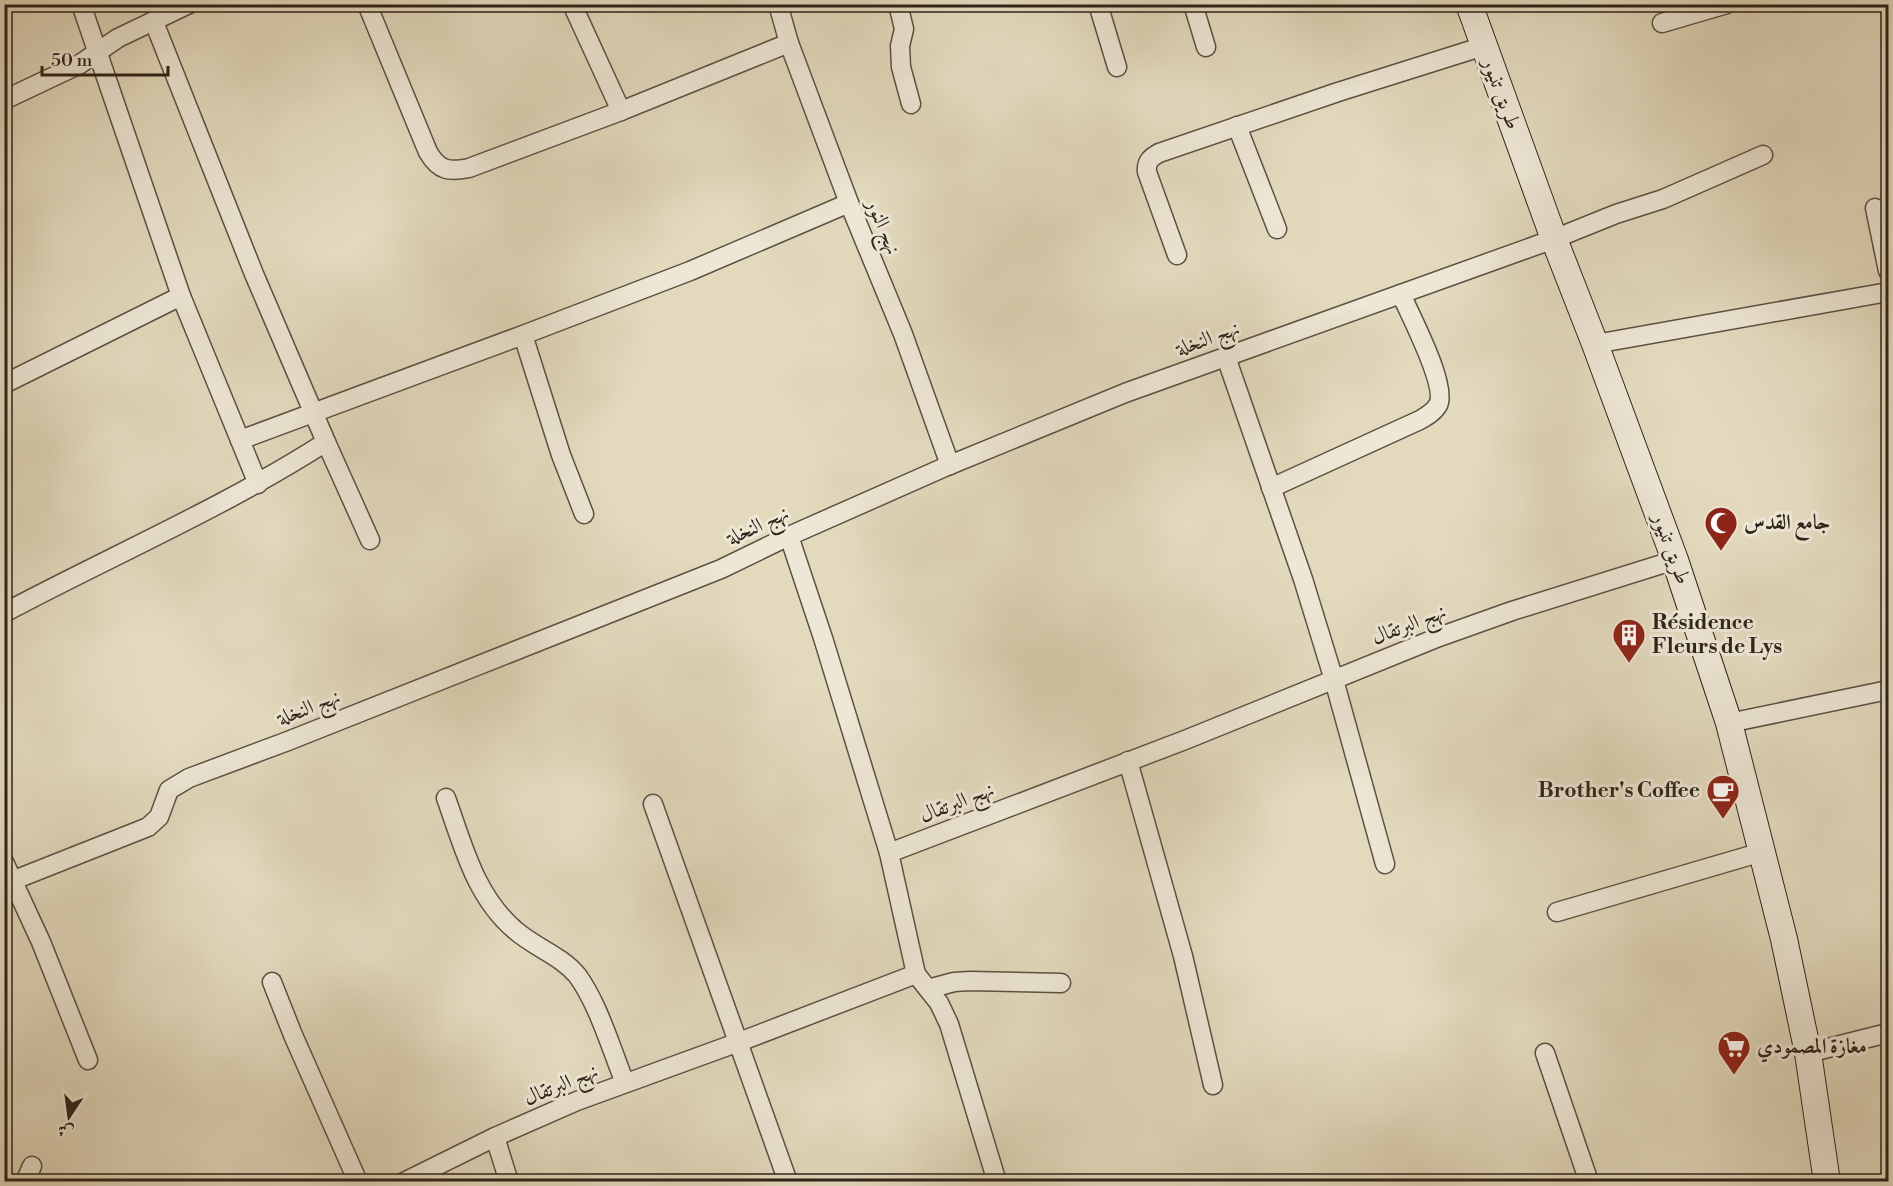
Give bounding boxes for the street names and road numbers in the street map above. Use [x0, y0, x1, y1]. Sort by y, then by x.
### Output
street label: طريق تنيور [1475, 53, 1526, 133]
street label: نهج النور [855, 193, 906, 261]
street label: نهج النخلة [1172, 316, 1245, 368]
street label: نهج النخلة [722, 500, 795, 557]
street label: طريق تنيور [1645, 508, 1696, 588]
street label: نهج البرتقال [1368, 599, 1452, 656]
street label: نهج النخلة [273, 684, 346, 737]
street label: نهج البرتقال [916, 777, 1000, 834]
street label: نهج البرتقال [520, 1058, 604, 1116]

